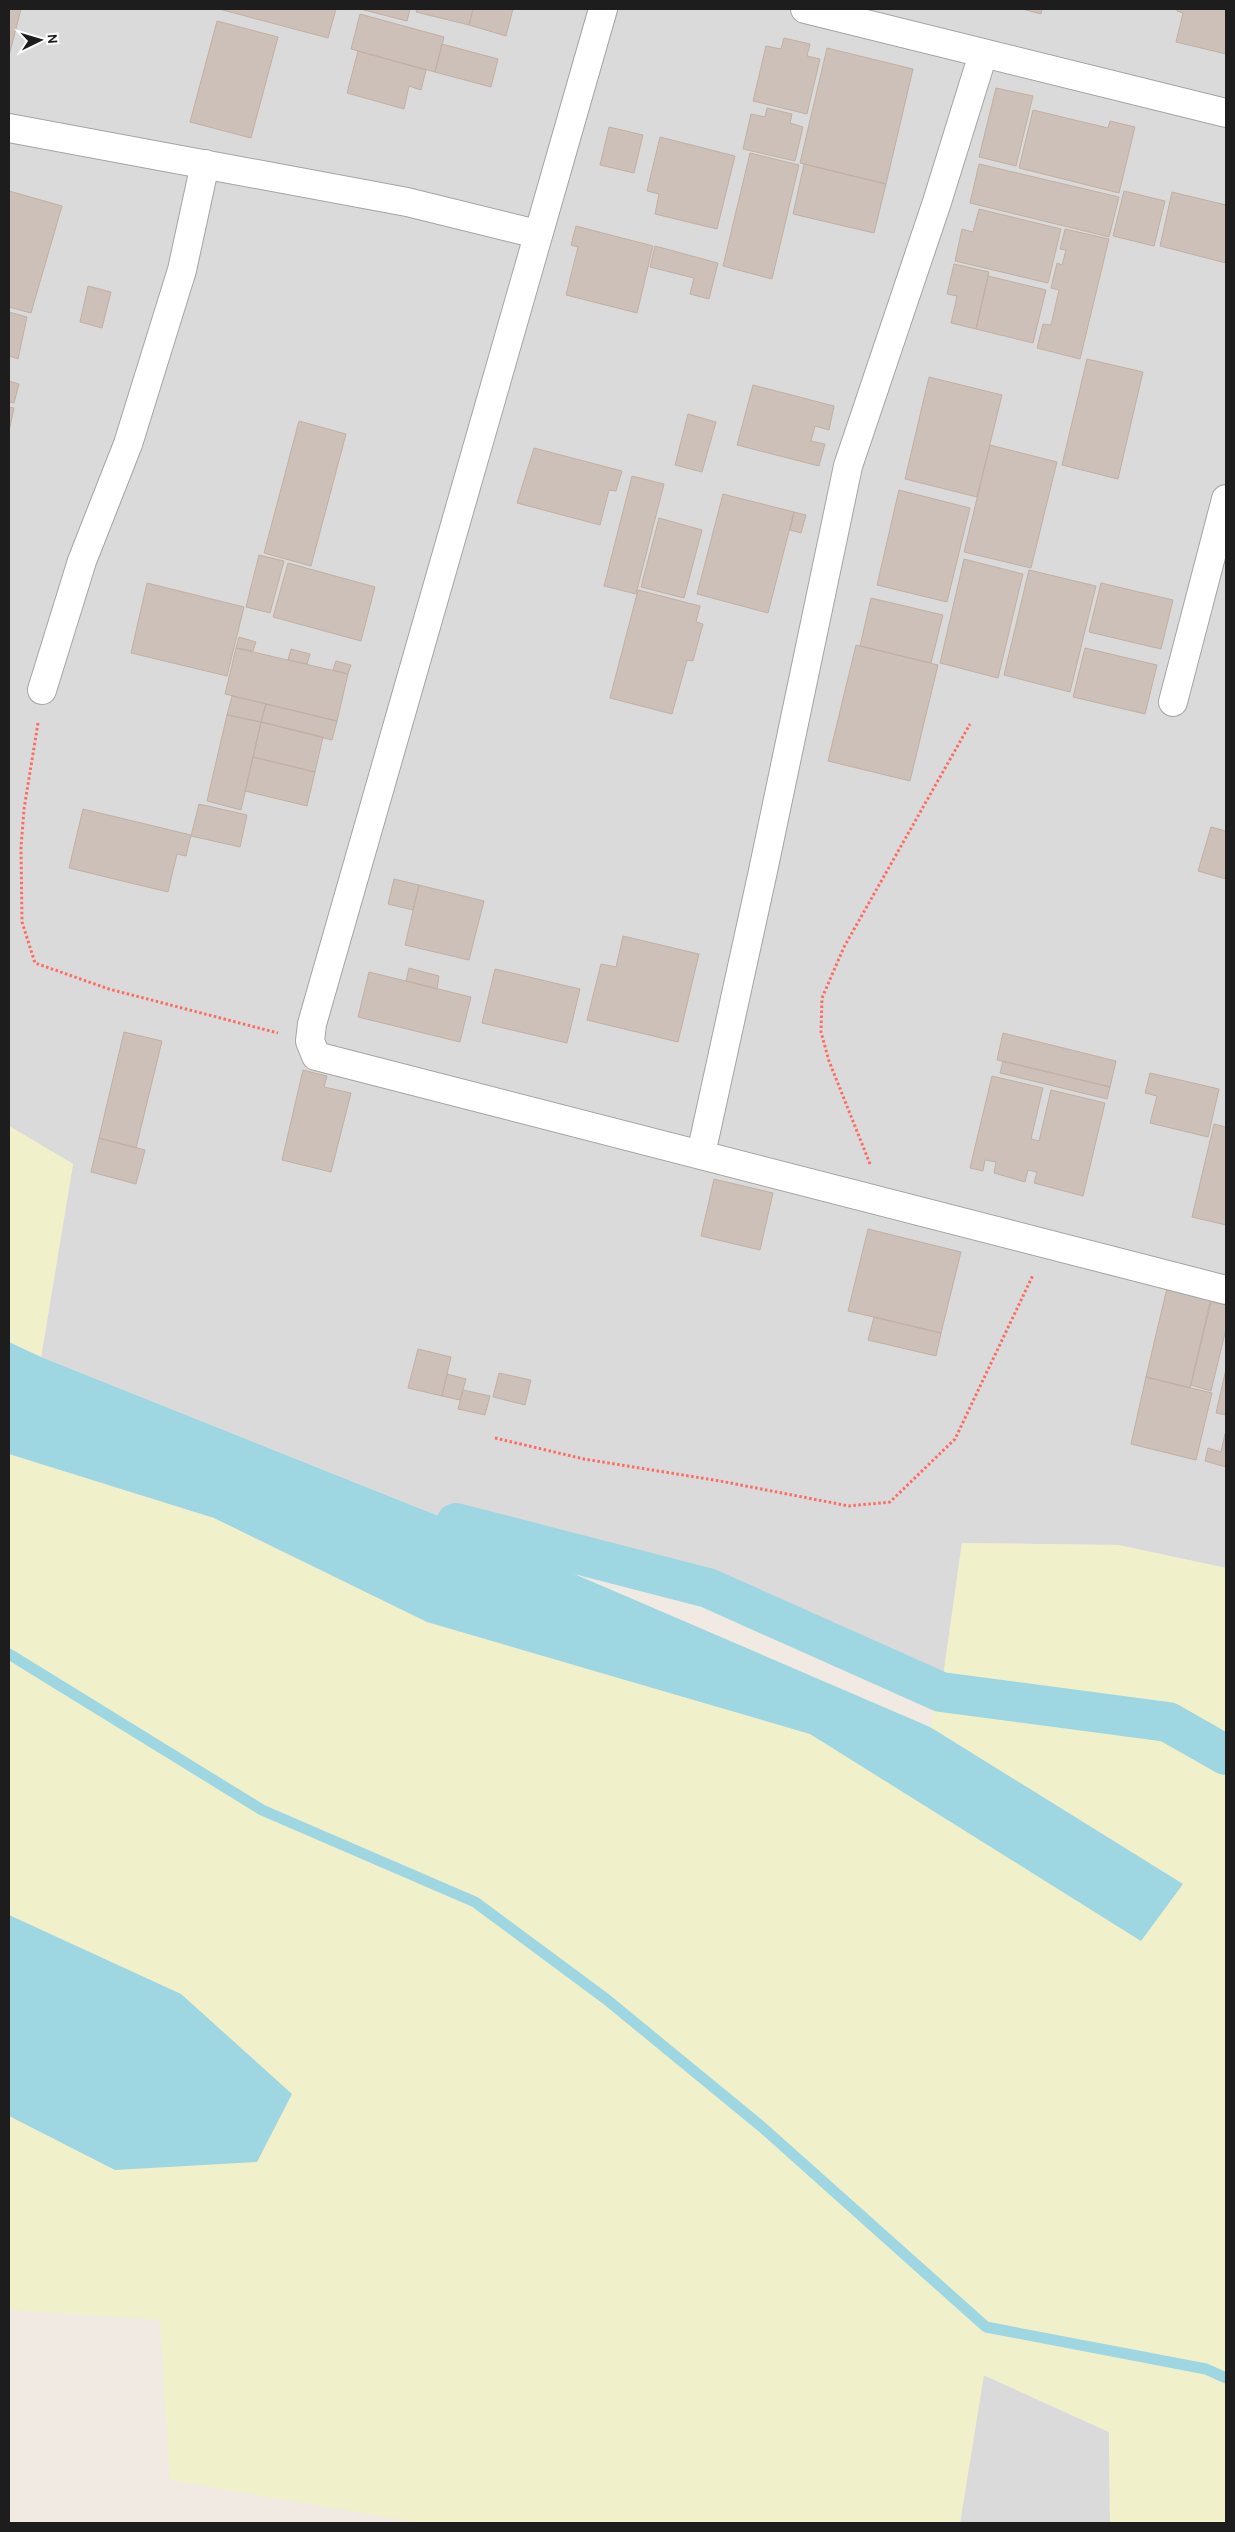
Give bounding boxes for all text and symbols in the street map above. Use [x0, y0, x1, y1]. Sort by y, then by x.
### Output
north arrow [15, 15, 65, 65]
text: N [44, 33, 61, 45]

